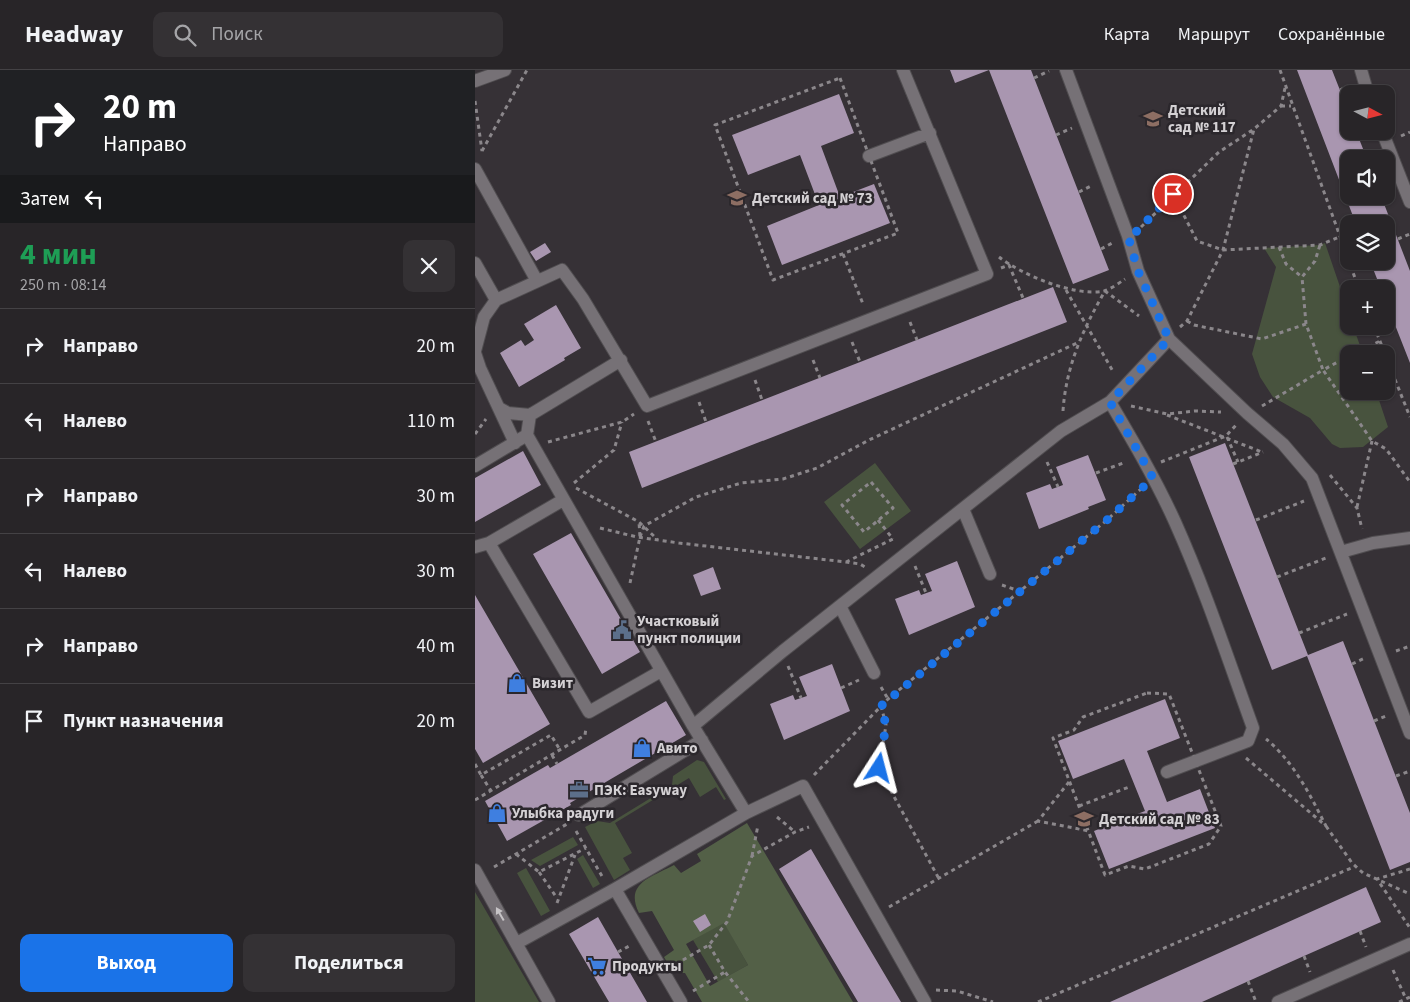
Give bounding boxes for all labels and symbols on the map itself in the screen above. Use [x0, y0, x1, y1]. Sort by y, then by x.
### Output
north arrow [1340, 85, 1395, 140]
place label: Детский сад № 117 [1168, 100, 1236, 138]
school or university icon: Детский сад № 117 [1142, 108, 1164, 130]
pin [1152, 173, 1194, 215]
school or university icon: Детский сад № 73 [726, 187, 748, 209]
place label: Детский сад № 73 [752, 188, 873, 209]
place label: Участковый пункт полиции [637, 611, 741, 649]
public building icon: Участковый пункт полиции [611, 619, 633, 641]
shop icon: Визит [506, 672, 528, 694]
place label: Визит [532, 673, 573, 694]
shop icon: Авито [631, 737, 653, 759]
place label: Авито [656, 738, 698, 759]
position arrow [852, 741, 904, 793]
office icon: ПЭК: Easyway [568, 779, 590, 801]
place label: ПЭК: Easyway [594, 780, 687, 801]
shop icon: Улыбка радуги [486, 802, 508, 824]
place label: Улыбка радуги [512, 803, 614, 824]
school or university icon: Детский сад № 83 [1073, 808, 1095, 830]
place label: Детский сад № 83 [1099, 809, 1220, 830]
one-way arrow [495, 907, 504, 920]
supermarket icon: Продукты [586, 955, 608, 977]
place label: Продукты [612, 956, 682, 977]

